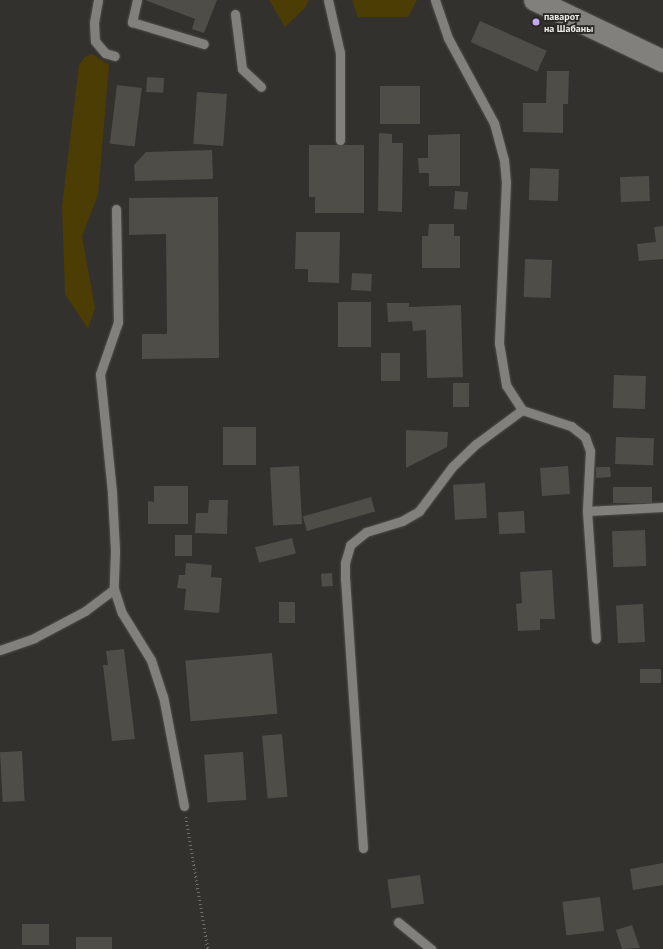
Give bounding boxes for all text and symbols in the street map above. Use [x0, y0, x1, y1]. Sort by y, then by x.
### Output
place label: паварот на Шабаны [544, 10, 593, 34]
marker: паварот на Шабаны [531, 17, 541, 27]

